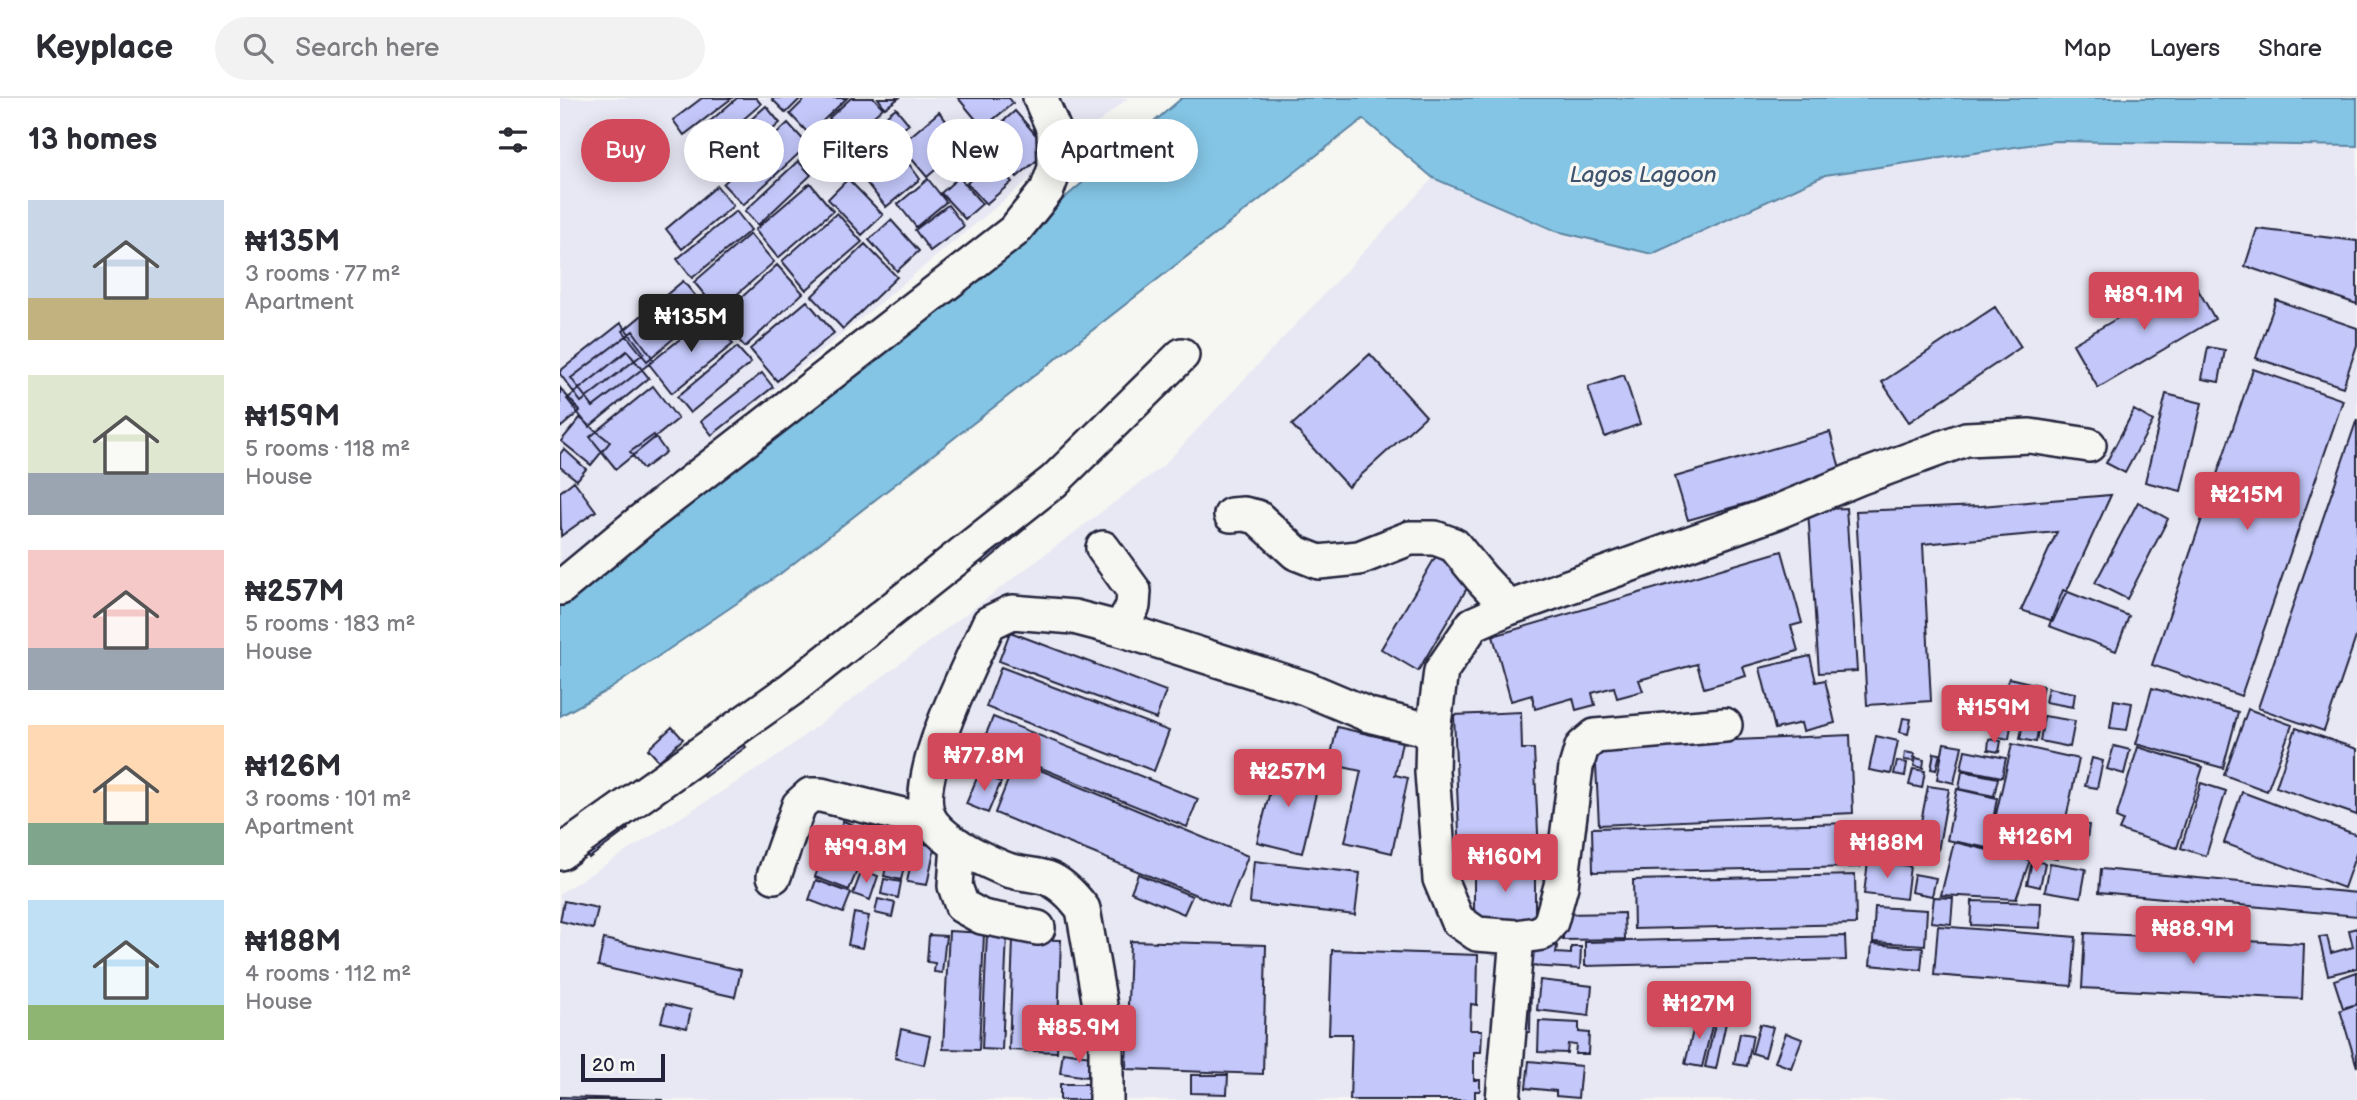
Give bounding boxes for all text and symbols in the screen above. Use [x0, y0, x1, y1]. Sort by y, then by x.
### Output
search box [215, 17, 705, 80]
text: Keyplace [35, 28, 173, 68]
icon: search [239, 29, 277, 67]
text: Search here [295, 33, 439, 64]
text: Map [2063, 34, 2111, 63]
text: Layers [2149, 34, 2220, 63]
text: Share [2258, 34, 2322, 63]
chip: Buy [581, 119, 670, 182]
chip: Rent [684, 119, 784, 182]
chip: Filters [798, 119, 913, 182]
chip: New [927, 119, 1023, 182]
chip: Apartment [1037, 119, 1198, 182]
icon: filters [494, 121, 532, 159]
text: 13 homes [28, 122, 157, 158]
water label: Lagos Lagoon [1569, 161, 1717, 189]
text: ₦135M [245, 224, 340, 260]
icon: home [84, 228, 168, 312]
text: 3 rooms · 77 m² [245, 260, 401, 288]
pin: ₦89.1M [2087, 272, 2201, 332]
text: ₦89.1M [2105, 281, 2183, 309]
text: Apartment [245, 288, 354, 316]
pin: ₦135M [642, 294, 740, 354]
text: ₦135M [655, 303, 727, 331]
text: ₦159M [245, 399, 340, 435]
icon: home [84, 403, 168, 487]
text: 5 rooms · 118 m² [245, 435, 410, 463]
text: House [245, 463, 312, 491]
pin: ₦215M [2198, 472, 2296, 532]
text: ₦215M [2211, 481, 2283, 509]
text: ₦257M [245, 574, 344, 610]
icon: home [84, 578, 168, 662]
text: 5 rooms · 183 m² [245, 610, 415, 638]
text: House [245, 638, 312, 666]
pin: ₦159M [1945, 686, 2043, 745]
text: ₦159M [1958, 694, 2030, 722]
pin: ₦77.8M [927, 734, 1041, 793]
text: ₦77.8M [944, 742, 1024, 770]
text: ₦126M [245, 749, 341, 785]
pin: ₦257M [1239, 750, 1337, 809]
icon: home [84, 753, 168, 837]
text: ₦257M [1250, 758, 1326, 786]
text: 3 rooms · 101 m² [245, 785, 411, 813]
text: Apartment [245, 813, 354, 841]
pin: ₦126M [1987, 814, 2085, 874]
pin: ₦188M [1838, 820, 1936, 880]
text: ₦126M [1999, 823, 2073, 851]
pin: ₦99.8M [809, 826, 923, 885]
text: ₦188M [1850, 829, 1924, 857]
text: ₦99.8M [825, 834, 907, 862]
pin: ₦160M [1456, 834, 1554, 894]
text: ₦160M [1468, 843, 1542, 871]
pin: ₦88.9M [2136, 906, 2250, 966]
text: ₦88.9M [2152, 915, 2234, 943]
text: ₦188M [245, 924, 341, 960]
icon: home [84, 928, 168, 1012]
text: 4 rooms · 112 m² [245, 960, 411, 988]
pin: ₦127M [1650, 982, 1748, 1041]
text: House [245, 988, 312, 1016]
text: ₦127M [1663, 990, 1735, 1018]
pin: ₦85.9M [1022, 1006, 1136, 1065]
text: ₦85.9M [1038, 1014, 1120, 1042]
scale bar [581, 1051, 665, 1083]
text: 20 m [592, 1054, 635, 1077]

